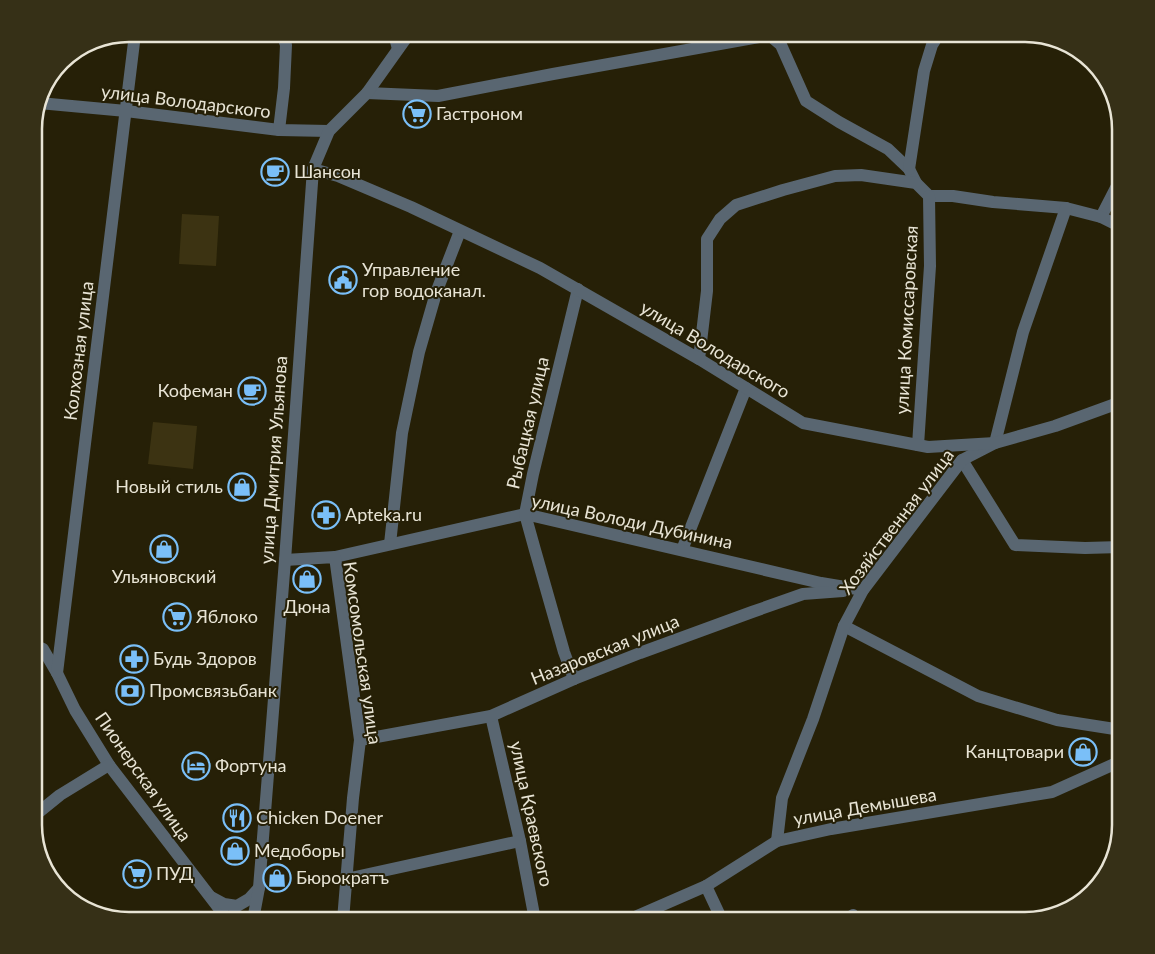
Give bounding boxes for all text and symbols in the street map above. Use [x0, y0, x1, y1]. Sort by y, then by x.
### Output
street label: улица Володарского [100, 80, 272, 122]
supermarket icon: Гастроном [402, 99, 432, 129]
place label: Гастроном [436, 102, 523, 124]
cafe icon: Шансон [260, 157, 290, 187]
place label: Шансон [294, 160, 361, 182]
street label: улица Комиссаровская [890, 225, 922, 415]
place label: Управление гор водоканал. [362, 258, 486, 301]
public building icon: Управление гор водоканал. [328, 265, 358, 295]
street label: Колхозная улица [59, 280, 97, 422]
street label: улица Володарского [637, 296, 794, 403]
street label: улица Дмитрия Ульянова [255, 355, 291, 565]
street label: Рыбацкая улица [501, 355, 553, 491]
cafe icon: Кофеман [237, 376, 267, 406]
place label: Кофеман [157, 379, 233, 401]
street label: Хозяйственная улица [834, 444, 958, 598]
shop icon: Новый стиль [227, 472, 257, 502]
place label: Новый стиль [115, 475, 223, 497]
street label: улица Володи Дубинина [530, 489, 735, 553]
pharmacy icon: Apteka.ru [311, 500, 341, 530]
place label: Apteka.ru [345, 503, 422, 525]
shop icon: Ульяновский [149, 534, 179, 564]
street label: Комсомольская улица [339, 560, 387, 746]
shop icon: Дюна [292, 564, 322, 594]
place label: Ульяновский [112, 565, 216, 587]
place label: Дюна [283, 595, 331, 617]
supermarket icon: Яблоко [162, 602, 192, 632]
place label: Яблоко [195, 605, 258, 627]
street label: Назаровская улица [527, 609, 682, 689]
pharmacy icon: Будь Здоров [119, 644, 149, 674]
place label: Будь Здоров [153, 647, 257, 669]
bank icon: Промсвязьбанк [115, 676, 145, 706]
place label: Промсвязьбанк [149, 679, 278, 701]
street label: Пионерская улица [91, 707, 197, 845]
shop icon: Канцтовари [1068, 737, 1098, 767]
street label: улица Краевского [506, 739, 558, 889]
place label: Канцтовари [965, 740, 1064, 762]
hotel icon: Фортуна [181, 751, 211, 781]
place label: Фортуна [215, 754, 286, 776]
street label: улица Демышева [792, 783, 938, 829]
restaurant icon: Chicken Doener [222, 803, 252, 833]
place label: Chicken Doener [256, 806, 384, 828]
shop icon: Медоборы [220, 836, 250, 866]
place label: Медоборы [254, 839, 345, 861]
supermarket icon: ПУД [122, 859, 152, 889]
place label: ПУД [156, 862, 193, 884]
shop icon: Бюрократъ [262, 863, 292, 893]
place label: Бюрократъ [296, 866, 389, 888]

